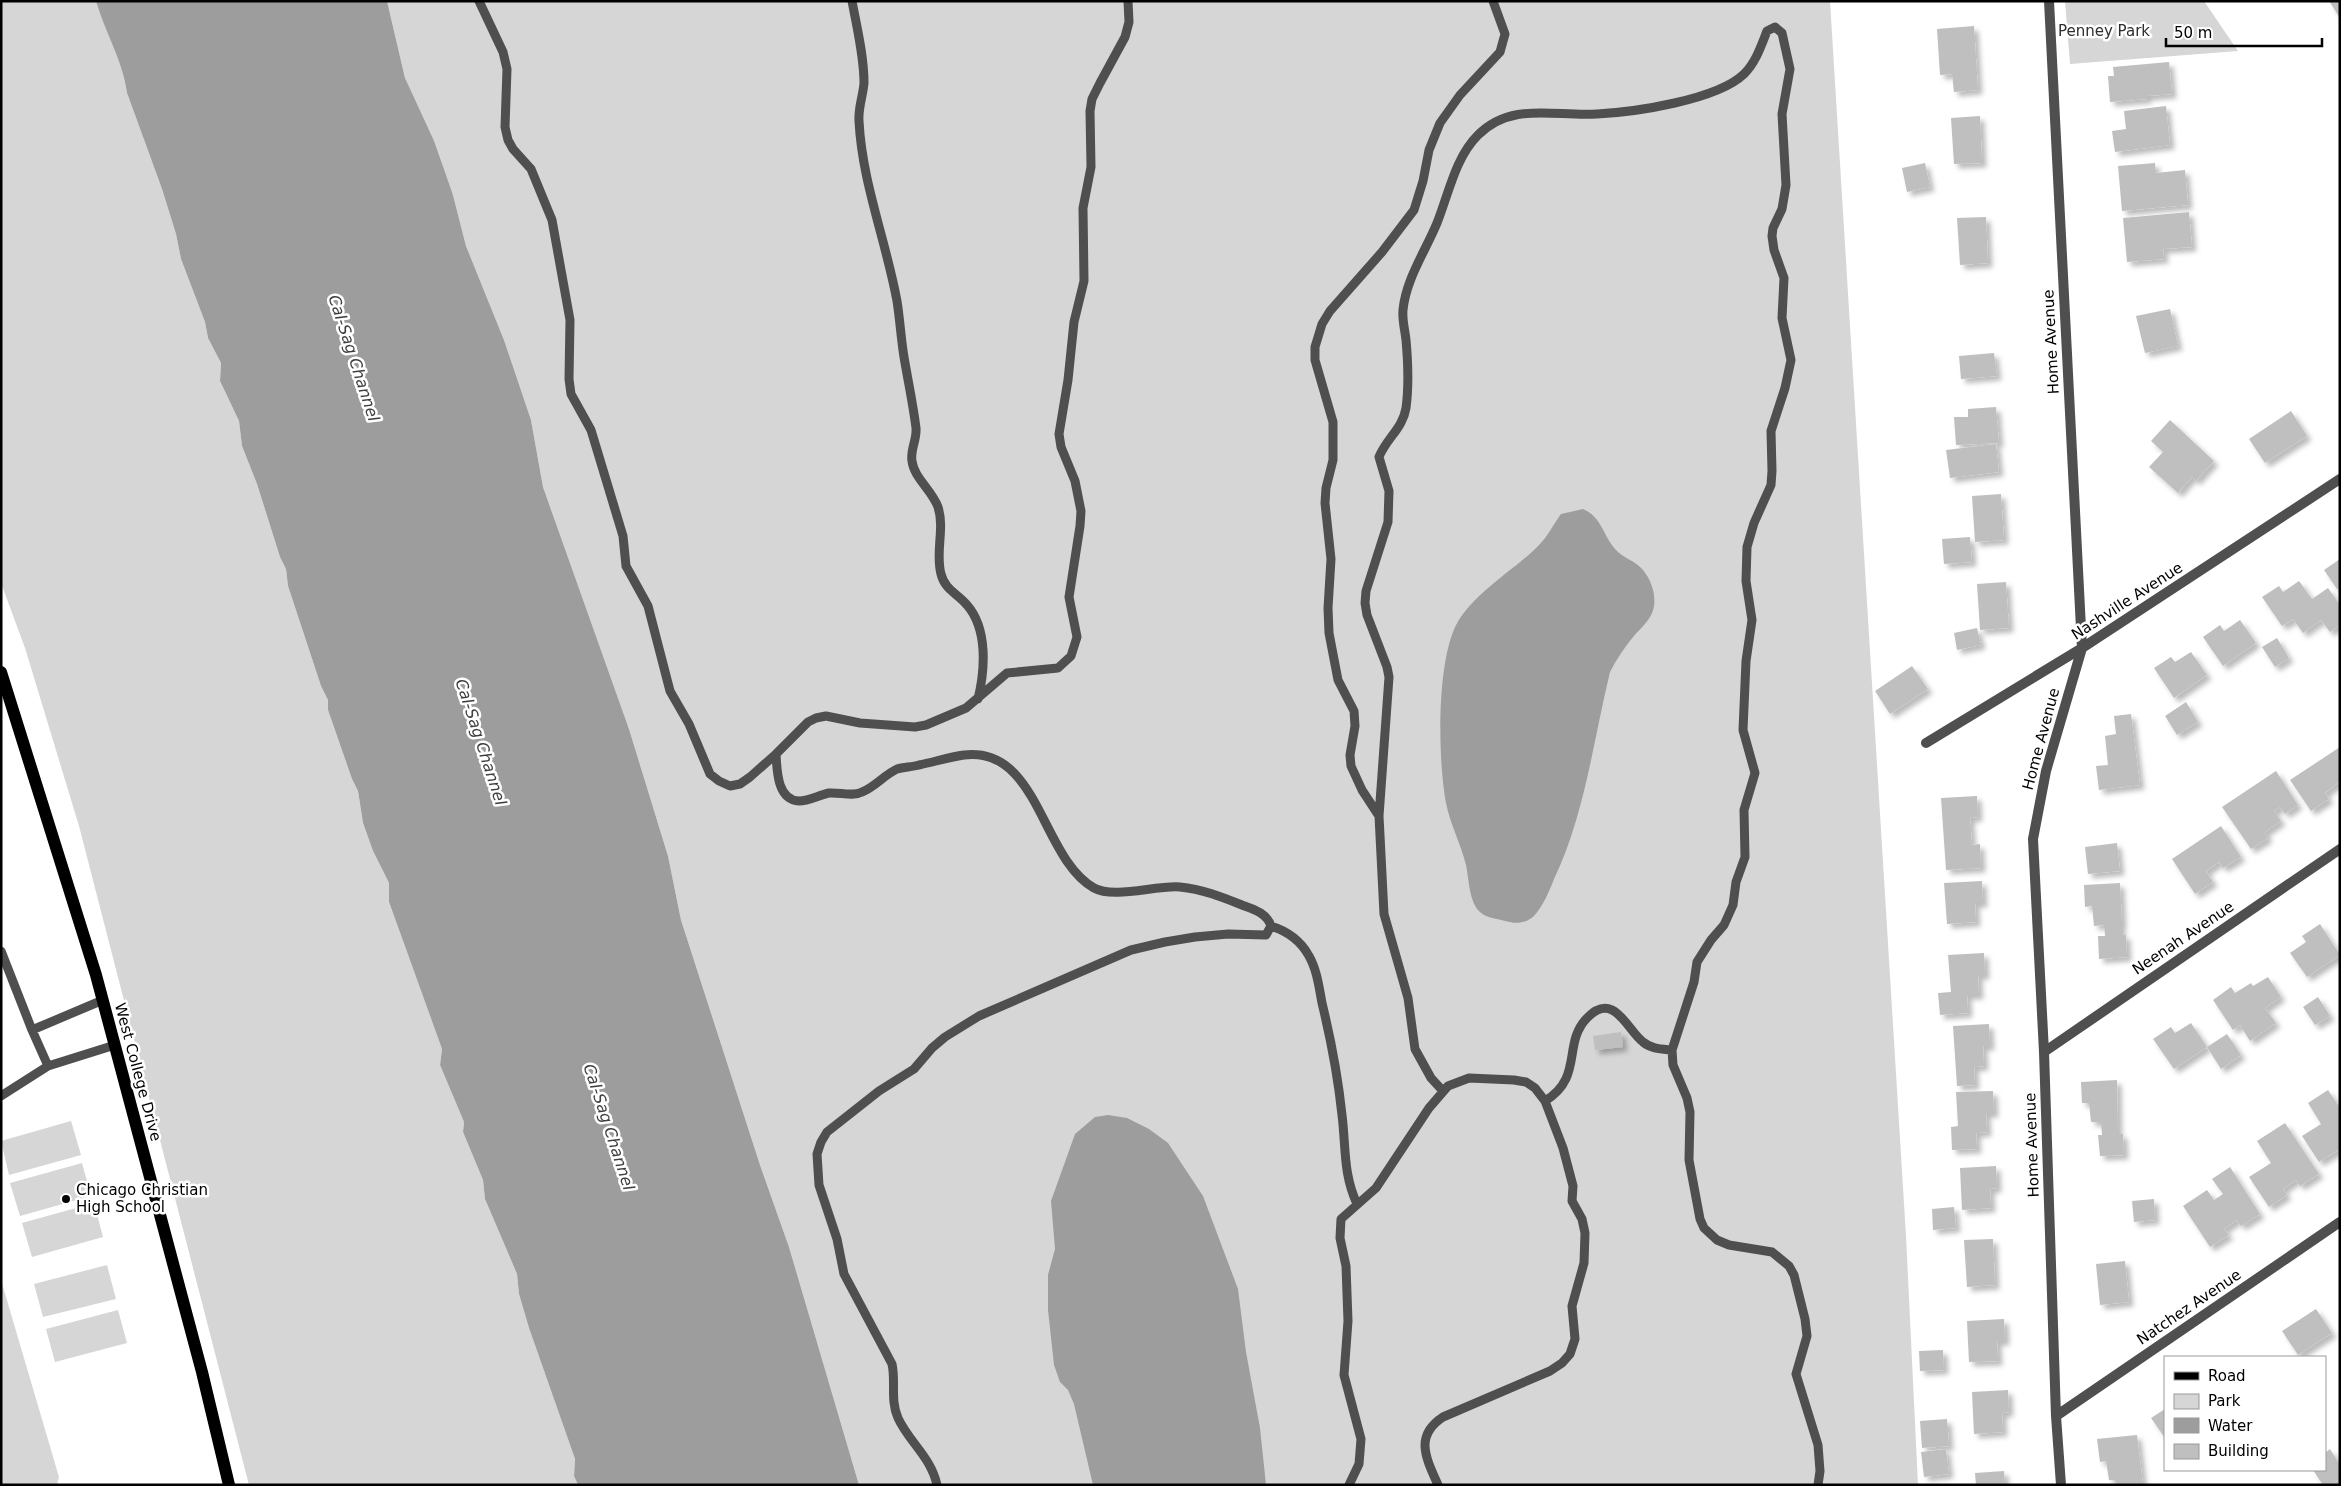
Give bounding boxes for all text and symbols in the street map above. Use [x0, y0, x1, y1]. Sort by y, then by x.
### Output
scale bar [2166, 15, 2322, 47]
park label: Penney Park [2058, 22, 2150, 40]
text: 50 m [2174, 24, 2212, 42]
street label: Home Avenue [2039, 289, 2063, 395]
water label: Cal-Sag Channel [325, 292, 384, 424]
street label: Nashville Avenue [2068, 558, 2186, 644]
water label: Cal-Sag Channel [452, 676, 511, 808]
street label: Home Avenue [2019, 686, 2063, 792]
street label: Neenah Avenue [2129, 897, 2237, 979]
street label: West College Drive [111, 1001, 165, 1143]
water label: Cal-Sag Channel [580, 1061, 639, 1193]
street label: Home Avenue [2021, 1092, 2043, 1198]
place label: Chicago Christian High School [76, 1181, 208, 1216]
marker: Chicago Christian High School [60, 1193, 72, 1205]
street label: Natchez Avenue [2134, 1266, 2244, 1348]
legend [2164, 1356, 2326, 1471]
text: Road [2208, 1367, 2246, 1385]
text: Park [2208, 1392, 2241, 1410]
text: Water [2208, 1417, 2253, 1435]
text: Building [2208, 1442, 2269, 1460]

